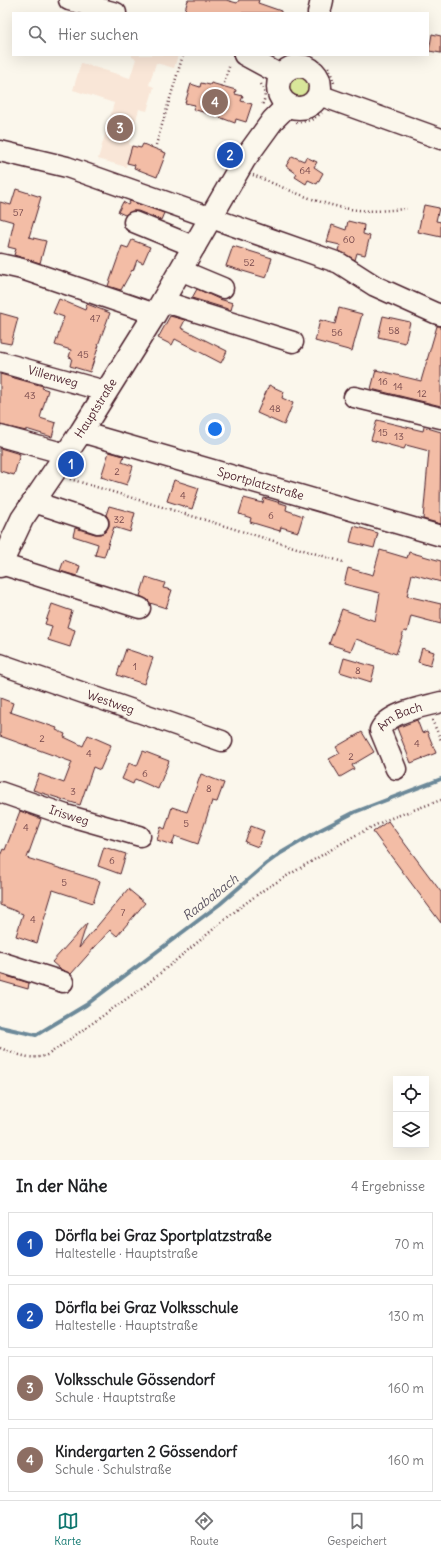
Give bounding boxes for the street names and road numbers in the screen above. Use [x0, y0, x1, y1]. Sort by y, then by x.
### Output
street label: Villenweg [26, 362, 80, 390]
street label: Hauptstraße [71, 375, 120, 441]
street label: Sportplatzstraße [216, 464, 306, 503]
street label: Westweg [85, 687, 136, 717]
street label: Am Bach [373, 699, 424, 734]
street label: Irisweg [47, 802, 91, 828]

